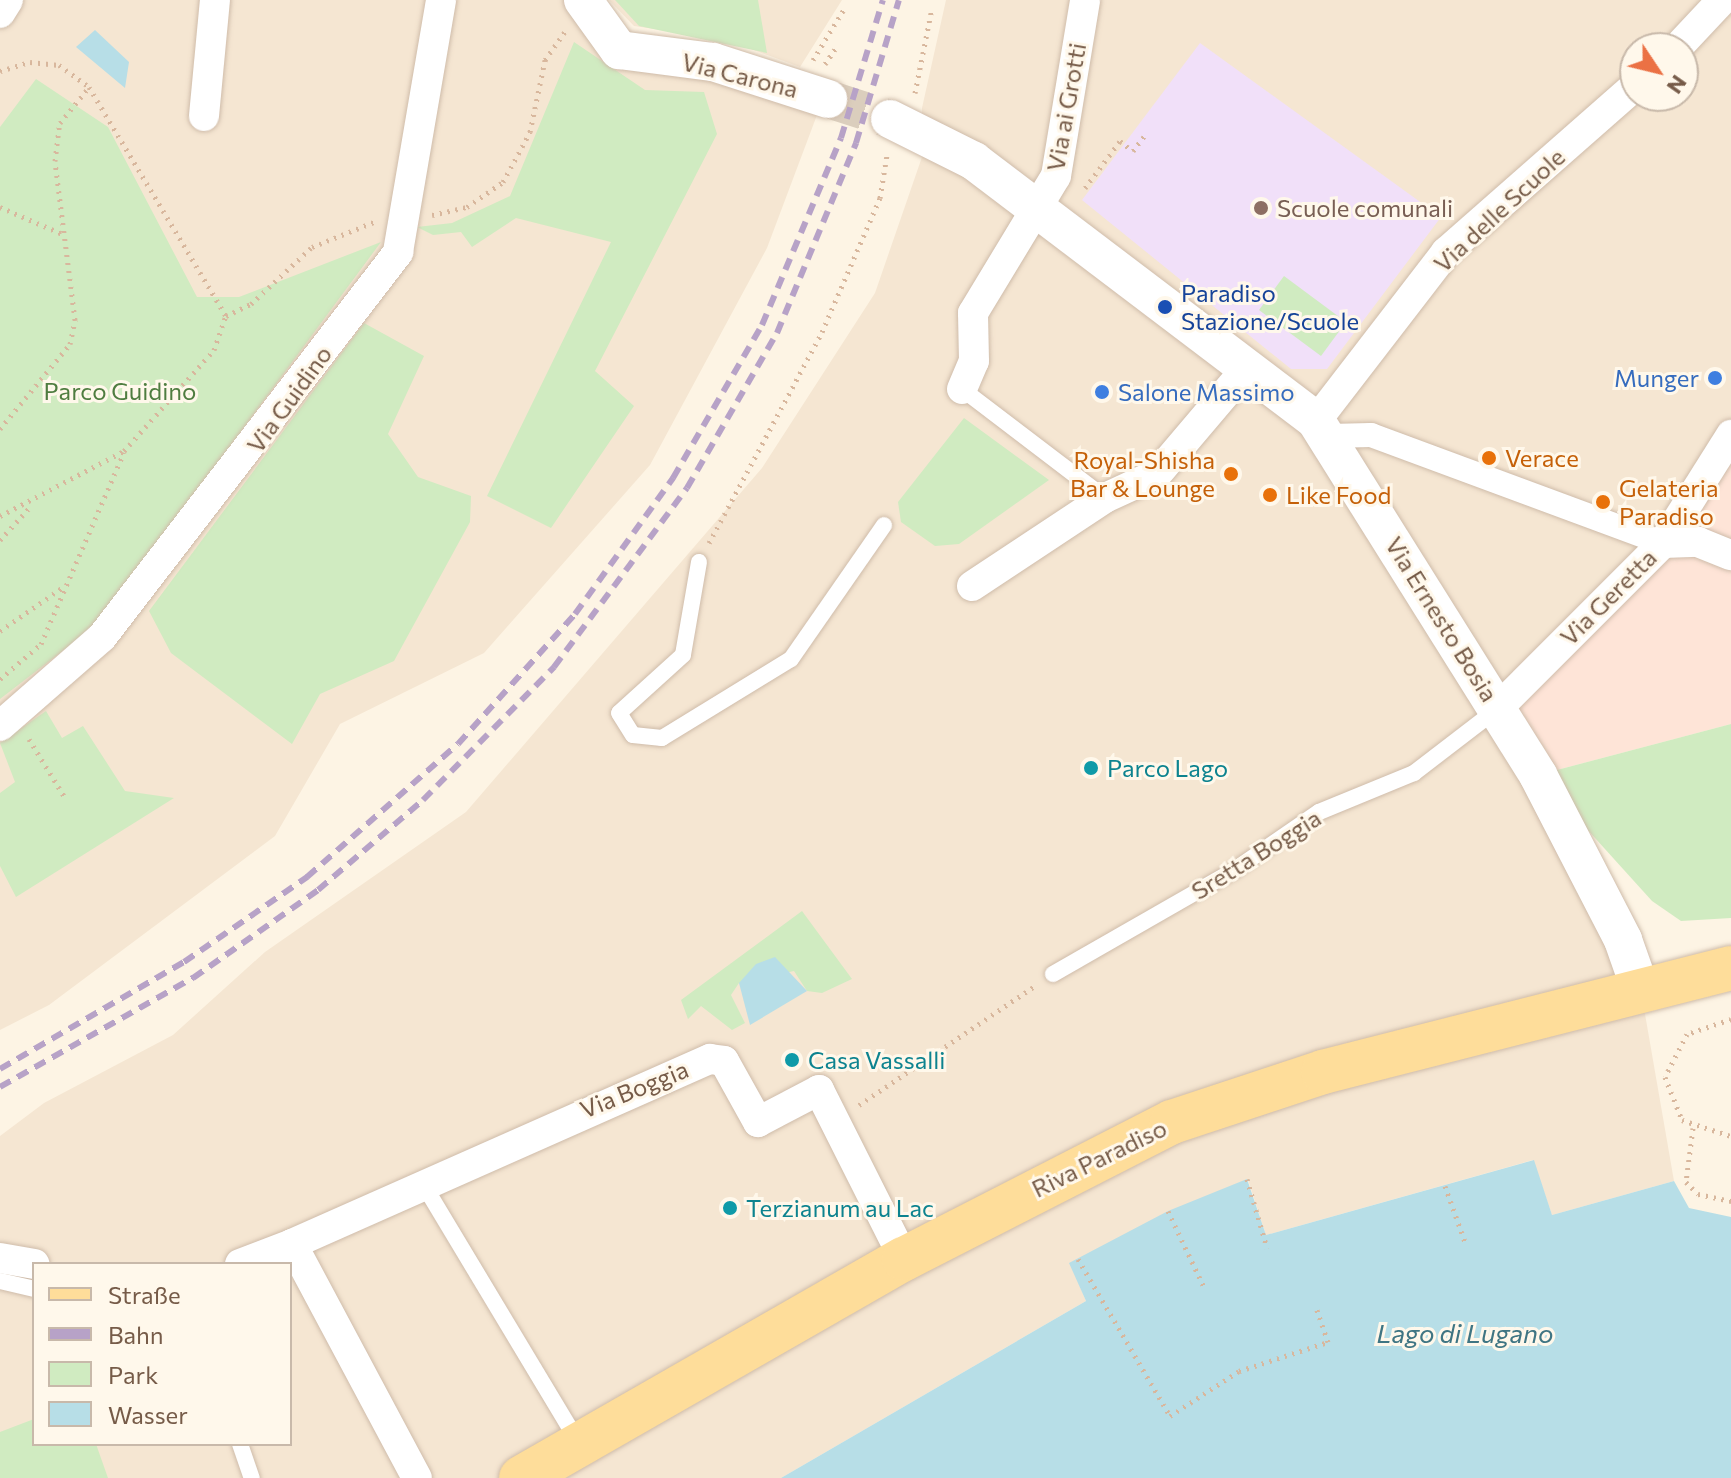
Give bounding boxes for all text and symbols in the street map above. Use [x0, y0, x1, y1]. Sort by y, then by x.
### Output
north arrow [1619, 32, 1699, 112]
street label: Via ai Grotti [1041, 41, 1091, 173]
street label: Via Carona [679, 47, 801, 103]
text: N [1662, 70, 1693, 99]
street label: Via delle Scuole [1428, 142, 1570, 278]
place label: Scuole comunali [1277, 194, 1453, 222]
marker: Scuole comunali [1252, 199, 1270, 217]
place label: Paradiso Stazione/Scuole [1181, 279, 1359, 335]
marker: Paradiso Stazione/Scuole [1156, 298, 1174, 316]
street label: Via Guidino [241, 340, 337, 458]
place label: Munger [1614, 364, 1699, 392]
marker: Munger [1706, 369, 1724, 387]
park label: Parco Guidino [44, 377, 196, 405]
place label: Salone Massimo [1118, 378, 1295, 406]
marker: Salone Massimo [1093, 383, 1111, 401]
place label: Verace [1505, 444, 1579, 472]
place label: Royal-Shisha Bar & Lounge [1070, 446, 1215, 502]
marker: Verace [1480, 449, 1498, 467]
marker: Royal-Shisha Bar & Lounge [1222, 465, 1240, 483]
place label: Gelateria Paradiso [1619, 474, 1719, 530]
place label: Like Food [1286, 481, 1391, 509]
marker: Like Food [1261, 486, 1279, 504]
marker: Gelateria Paradiso [1594, 493, 1612, 511]
street label: Via Ernesto Bosia [1380, 531, 1504, 707]
street label: Via Geretta [1554, 543, 1662, 651]
place label: Parco Lago [1107, 754, 1228, 782]
marker: Parco Lago [1082, 759, 1100, 777]
street label: Sretta Boggia [1186, 803, 1326, 905]
place label: Casa Vassalli [808, 1046, 946, 1074]
marker: Casa Vassalli [783, 1051, 801, 1069]
street label: Via Boggia [576, 1054, 692, 1124]
street label: Riva Paradiso [1027, 1113, 1171, 1203]
place label: Terzianum au Lac [746, 1194, 934, 1222]
marker: Terzianum au Lac [721, 1199, 739, 1217]
legend [32, 1262, 292, 1446]
text: Straße [108, 1280, 181, 1309]
water label: Lago di Lugano [1377, 1317, 1553, 1349]
text: Bahn [108, 1320, 164, 1349]
text: Park [108, 1360, 158, 1389]
text: Wasser [108, 1400, 188, 1429]

